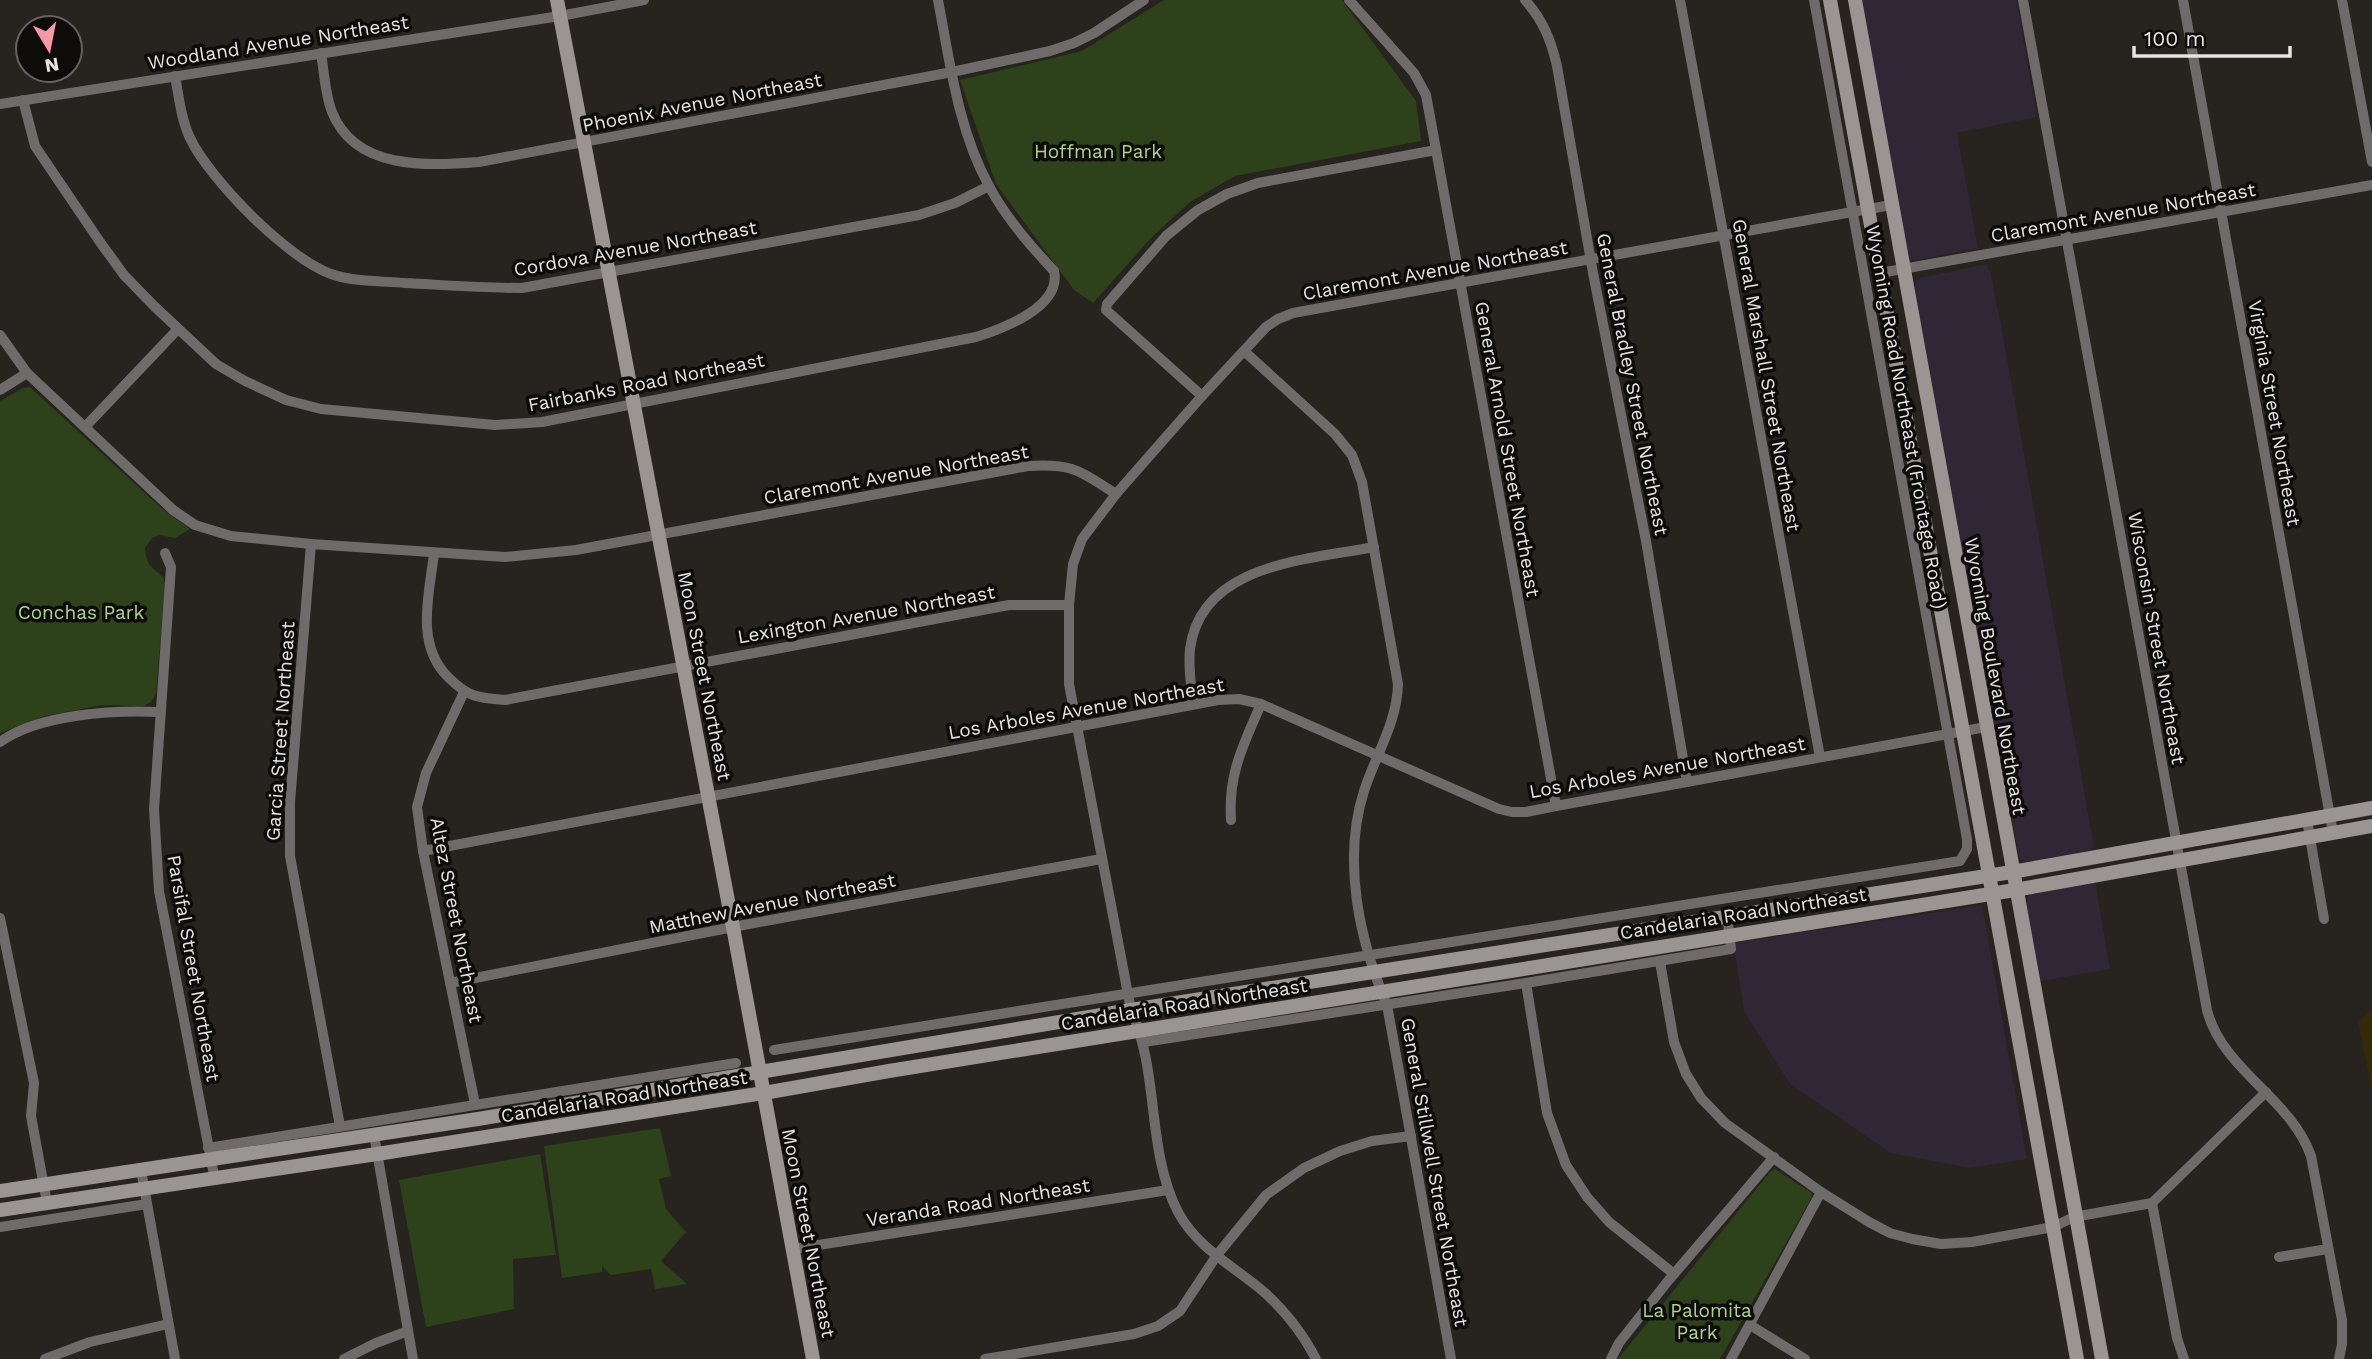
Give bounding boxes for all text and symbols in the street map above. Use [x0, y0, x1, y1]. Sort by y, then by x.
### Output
street label: Woodland Avenue Northeast [146, 10, 410, 74]
north arrow [14, 14, 84, 84]
scale bar [2134, 14, 2290, 58]
text: 100 m [2144, 26, 2206, 51]
text: N [43, 53, 61, 78]
street label: Phoenix Avenue Northeast [580, 68, 824, 137]
park label: Hoffman Park [1034, 140, 1162, 163]
street label: Claremont Avenue Northeast [1989, 178, 2257, 247]
street label: Cordova Avenue Northeast [512, 216, 758, 281]
street label: General Marshall Street Northeast [1728, 217, 1805, 533]
street label: Wyoming Road Northeast (Frontage Road) [1861, 223, 1952, 611]
street label: General Bradley Street Northeast [1592, 231, 1673, 537]
street label: Claremont Avenue Northeast [1301, 236, 1569, 305]
street label: Virginia Street Northeast [2243, 298, 2306, 528]
street label: General Arnold Street Northeast [1470, 300, 1545, 599]
street label: Fairbanks Road Northeast [526, 348, 766, 417]
street label: Claremont Avenue Northeast [762, 440, 1030, 509]
street label: Wisconsin Street Northeast [2123, 510, 2190, 766]
street label: Wyoming Boulevard Northeast [1960, 536, 2031, 817]
street label: Moon Street Northeast [673, 570, 736, 783]
street label: Lexington Avenue Northeast [736, 580, 997, 648]
park label: Conchas Park [18, 601, 145, 624]
street label: Garcia Street Northeast [261, 621, 300, 842]
street label: Los Arboles Avenue Northeast [946, 673, 1226, 744]
street label: Los Arboles Avenue Northeast [1527, 732, 1807, 803]
street label: Altez Street Northeast [425, 815, 488, 1025]
street label: Parsifal Street Northeast [162, 853, 225, 1083]
street label: Matthew Avenue Northeast [647, 868, 897, 939]
street label: Candelaria Road Northeast [1618, 883, 1868, 944]
street label: Candelaria Road Northeast [1059, 974, 1309, 1035]
street label: General Stillwell Street Northeast [1396, 1016, 1473, 1328]
street label: Candelaria Road Northeast [499, 1066, 749, 1127]
street label: Moon Street Northeast [777, 1127, 840, 1340]
street label: Veranda Road Northeast [865, 1173, 1091, 1232]
park label: La Palomita Park [1642, 1299, 1752, 1344]

